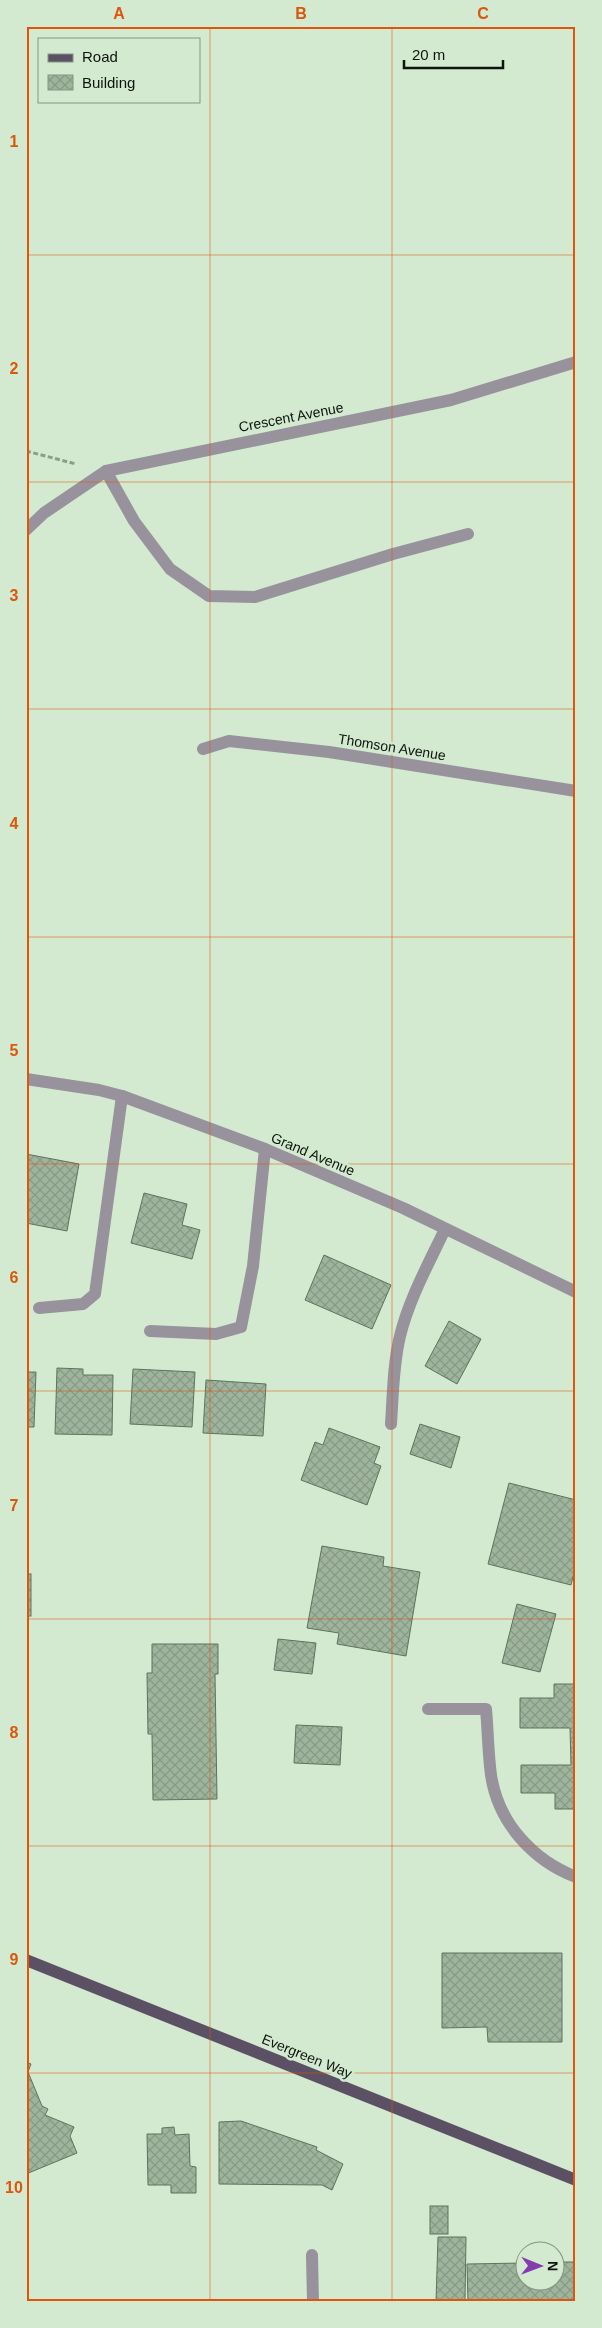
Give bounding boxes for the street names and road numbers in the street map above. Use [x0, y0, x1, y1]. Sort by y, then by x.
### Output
street label: Crescent Avenue [237, 399, 345, 435]
street label: Thomson Avenue [337, 731, 447, 763]
street label: Grand Avenue [269, 1129, 357, 1179]
street label: Evergreen Way [260, 2031, 354, 2081]

